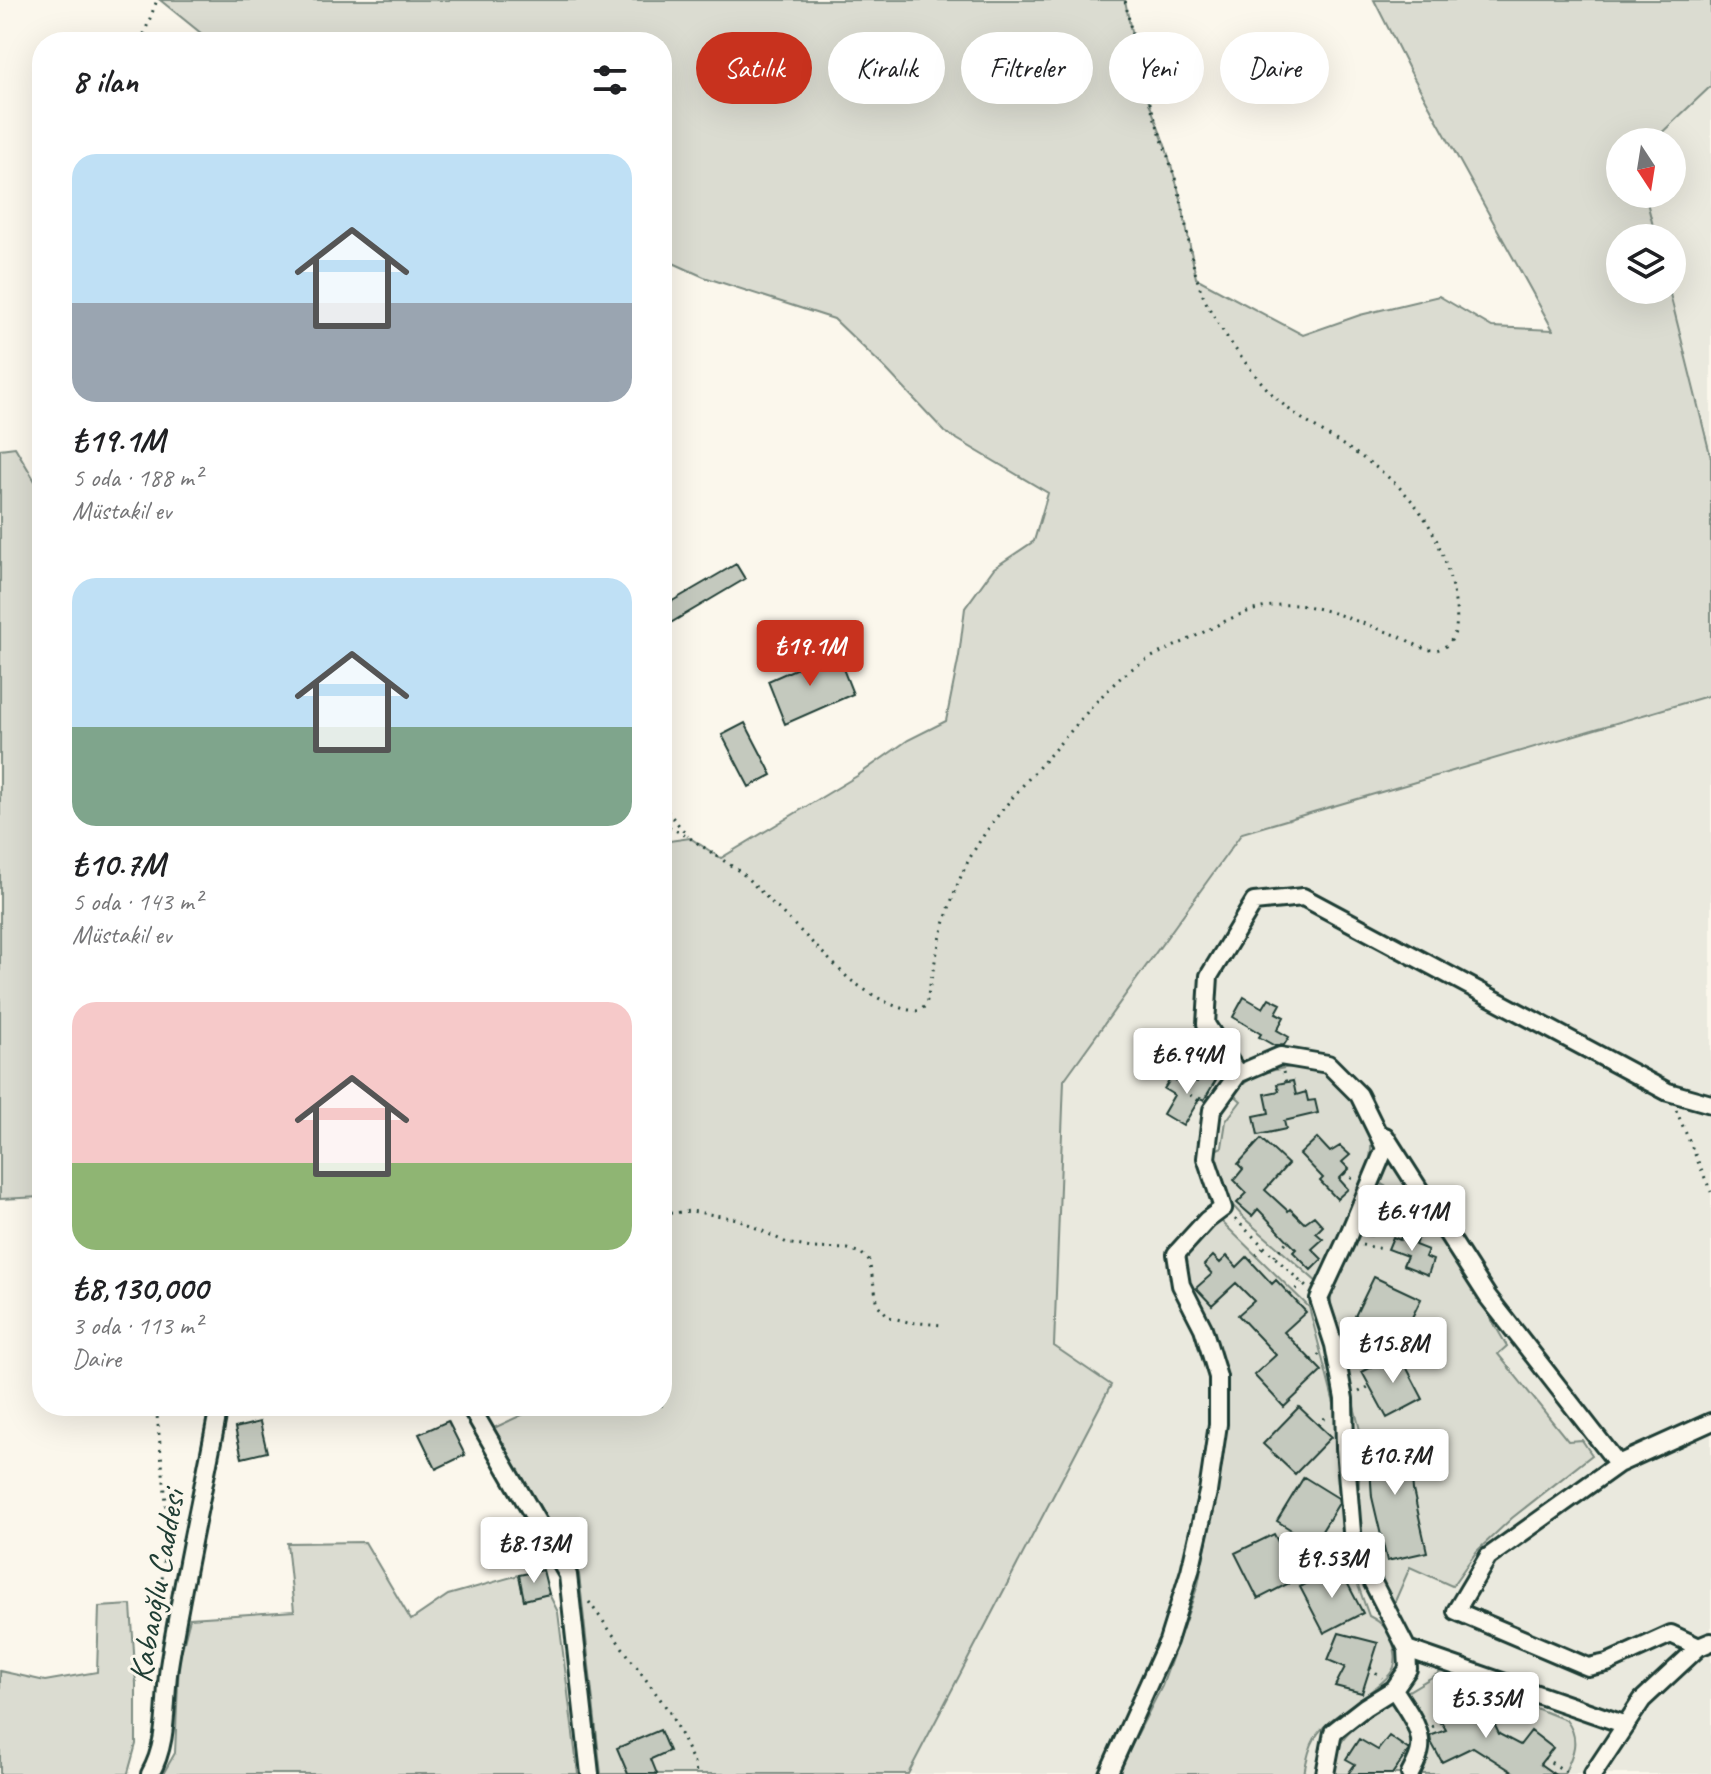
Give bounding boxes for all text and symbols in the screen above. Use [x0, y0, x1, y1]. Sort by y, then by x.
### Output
chip: Satılık [696, 32, 812, 104]
chip: Kiralık [828, 32, 945, 104]
chip: Filtreler [961, 32, 1093, 104]
chip: Yeni [1109, 32, 1204, 104]
chip: Daire [1220, 32, 1329, 104]
icon: filters [588, 58, 632, 102]
text: 8 ilan [72, 59, 138, 102]
north arrow [1606, 128, 1686, 208]
map controls [1606, 128, 1686, 304]
icon: home [280, 206, 424, 350]
button: layers [1606, 224, 1686, 304]
text: ₺19.1M [72, 418, 164, 461]
text: 5 oda · 188 m² [72, 461, 202, 494]
text: Müstakil ev [72, 494, 171, 527]
pin: ₺19.1M [745, 620, 875, 688]
text: ₺19.1M [775, 629, 845, 662]
icon: home [280, 630, 424, 774]
text: ₺10.7M [72, 842, 165, 885]
text: 5 oda · 143 m² [72, 885, 202, 918]
text: Müstakil ev [72, 918, 171, 951]
pin: ₺6.94M [1122, 1028, 1252, 1096]
text: ₺6.94M [1151, 1037, 1223, 1070]
icon: home [280, 1054, 424, 1198]
pin: ₺6.41M [1347, 1185, 1477, 1253]
text: ₺6.41M [1376, 1194, 1448, 1227]
text: ₺8,130,000 [72, 1266, 208, 1309]
text: 3 oda · 113 m² [72, 1309, 202, 1342]
pin: ₺15.8M [1328, 1317, 1458, 1385]
text: ₺15.8M [1358, 1326, 1428, 1359]
text: Daire [72, 1342, 121, 1375]
pin: ₺10.7M [1330, 1429, 1460, 1497]
text: ₺10.7M [1360, 1438, 1430, 1471]
street label: Kabaoğlu Caddesi [118, 1483, 195, 1686]
pin: ₺8.13M [469, 1517, 599, 1585]
text: ₺8.13M [499, 1526, 569, 1559]
pin: ₺9.53M [1267, 1532, 1397, 1600]
text: ₺9.53M [1297, 1541, 1367, 1574]
pin: ₺5.35M [1421, 1672, 1551, 1740]
text: ₺5.35M [1451, 1681, 1521, 1714]

